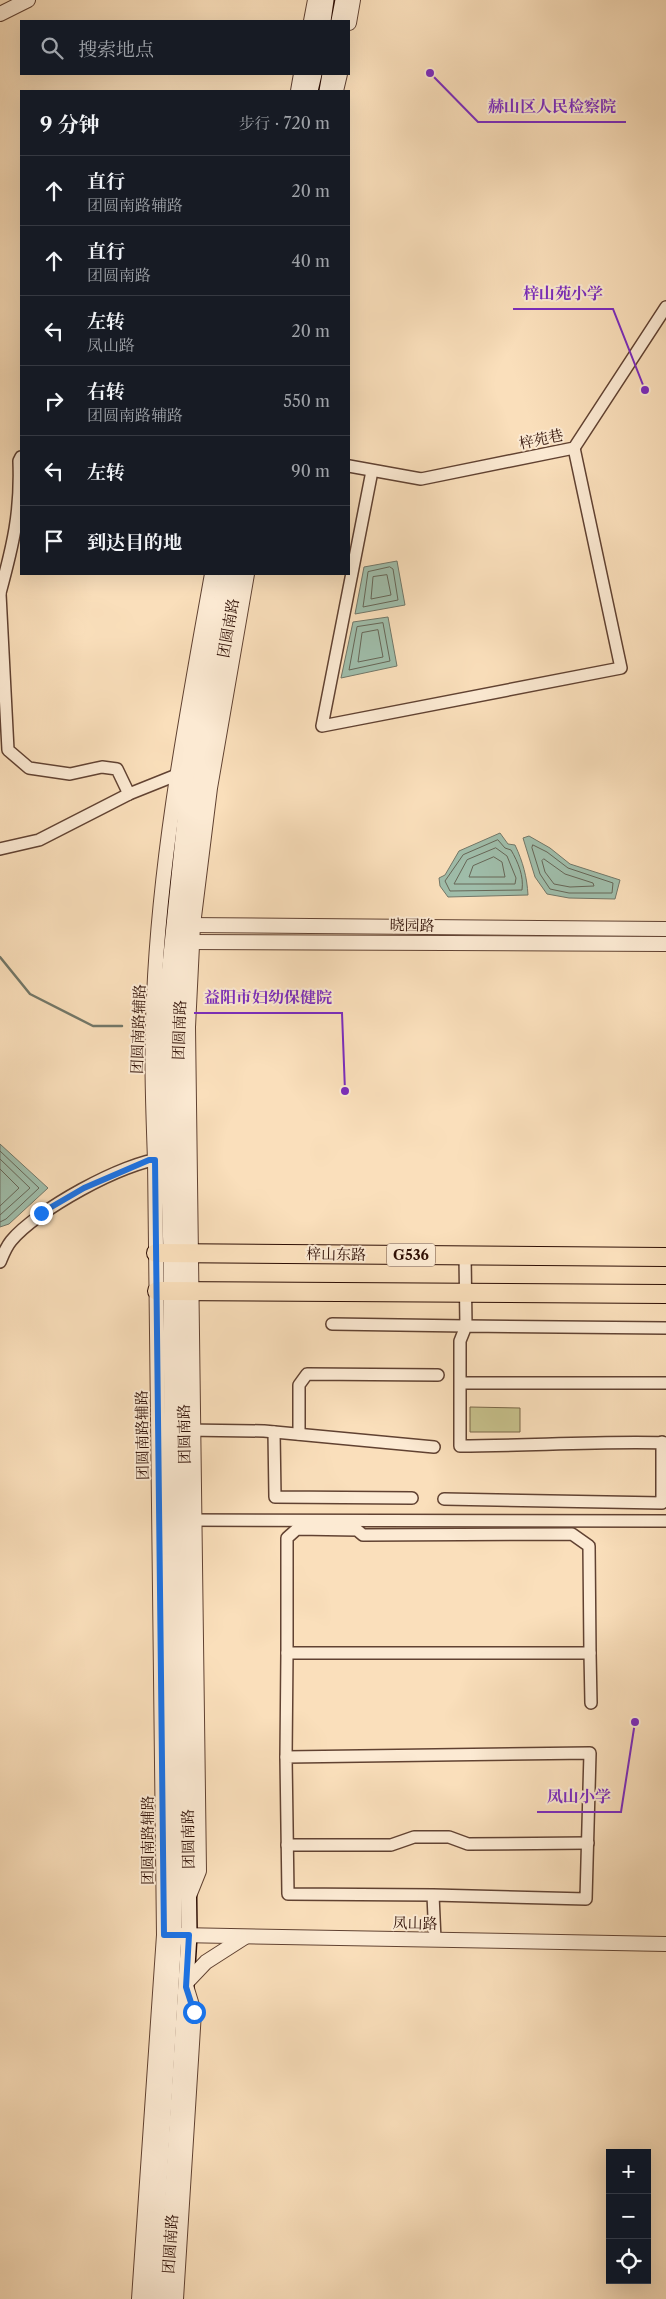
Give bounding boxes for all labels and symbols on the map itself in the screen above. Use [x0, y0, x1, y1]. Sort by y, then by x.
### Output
callout: 赫山区人民检察院 [478, 91, 626, 122]
text: 赫山区人民检察院 [488, 96, 616, 116]
callout: 梓山苑小学 [513, 278, 613, 309]
text: 梓山苑小学 [523, 283, 603, 303]
street label: 梓苑巷 [517, 425, 565, 453]
street label: 团圆南路 [213, 597, 243, 659]
street label: 晓园路 [389, 915, 435, 935]
callout: 益阳市妇幼保健院 [194, 982, 342, 1013]
street label: 团圆南路辅路 [127, 984, 149, 1074]
text: 益阳市妇幼保健院 [204, 987, 332, 1007]
street label: 团圆南路 [168, 1000, 190, 1060]
route end [30, 1202, 53, 1225]
street label: 梓山东路 [306, 1244, 366, 1264]
road number: G536 [387, 1244, 435, 1266]
street label: 团圆南路辅路 [132, 1390, 152, 1480]
street label: 团圆南路 [174, 1404, 194, 1464]
callout: 凤山小学 [537, 1781, 621, 1812]
text: 凤山小学 [547, 1786, 611, 1806]
street label: 团圆南路辅路 [138, 1795, 157, 1885]
street label: 团圆南路 [178, 1809, 198, 1869]
street label: 凤山路 [392, 1913, 438, 1933]
route start [183, 2001, 206, 2024]
street label: 团圆南路 [158, 2213, 182, 2275]

